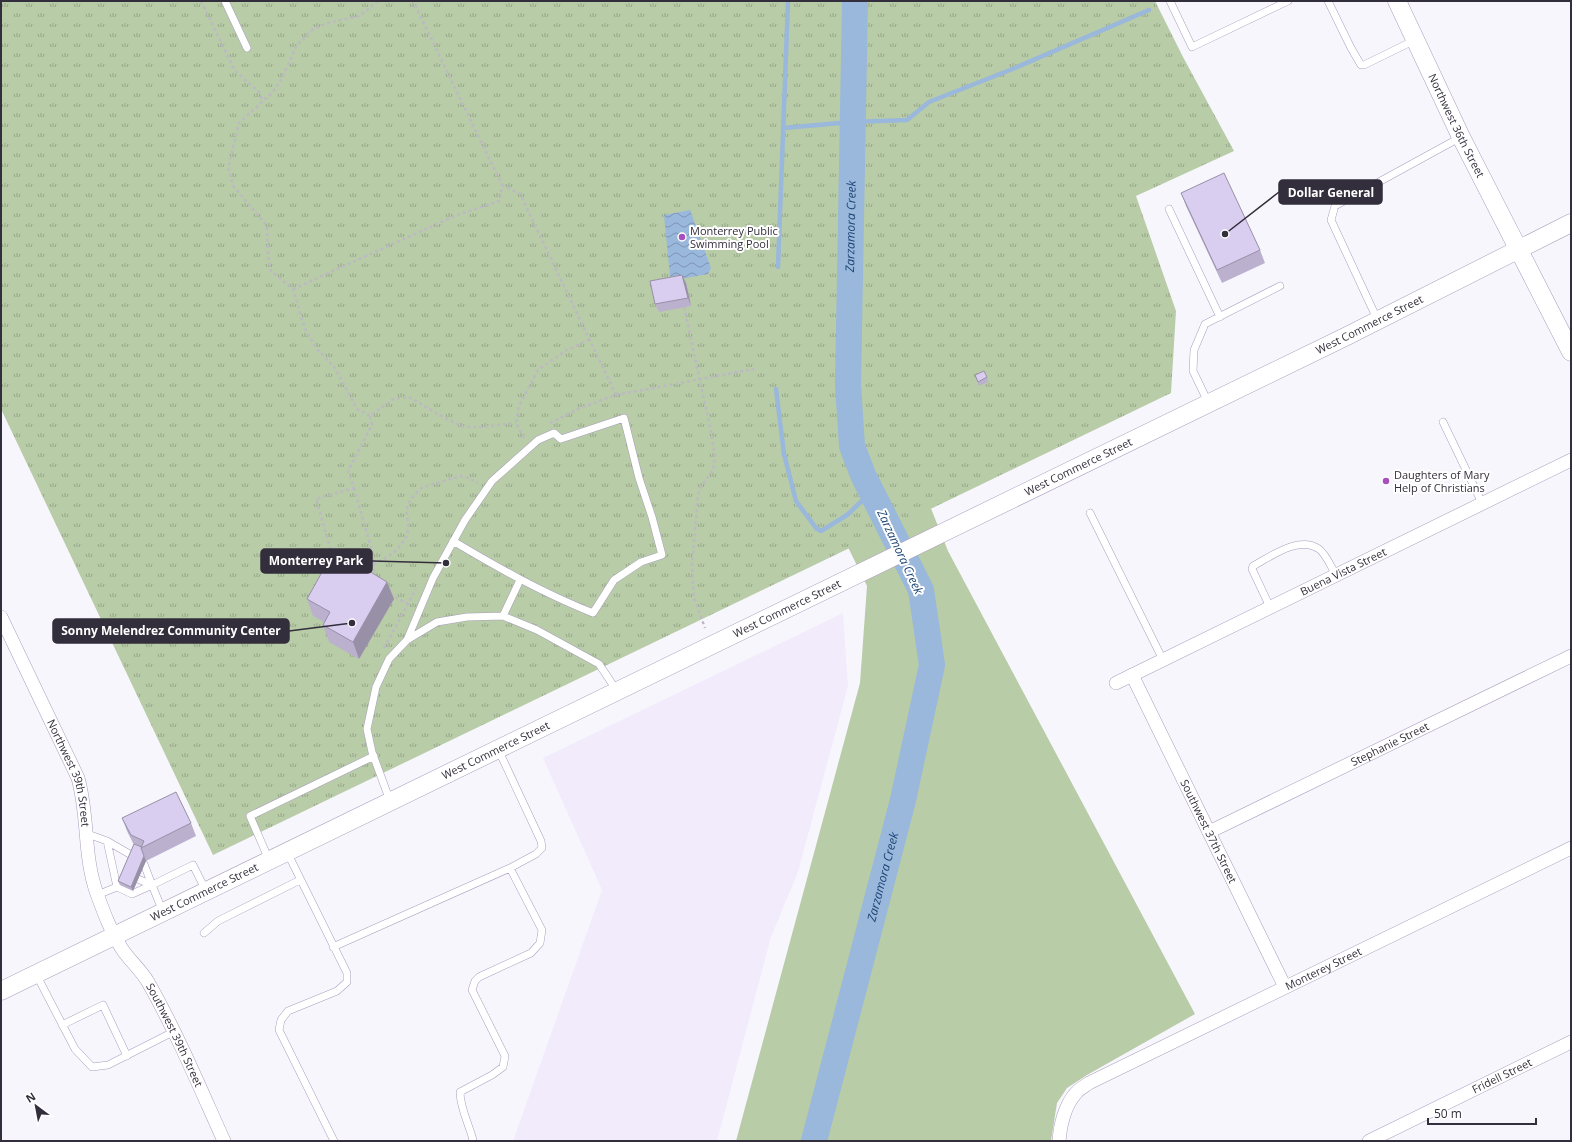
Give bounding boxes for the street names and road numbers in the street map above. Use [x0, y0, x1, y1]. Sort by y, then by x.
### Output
street label: Northwest 36th Street [1425, 71, 1488, 180]
street label: West Commerce Street [1313, 291, 1425, 357]
street label: West Commerce Street [1022, 434, 1134, 499]
street label: Buena Vista Street [1297, 544, 1389, 599]
street label: West Commerce Street [730, 576, 843, 641]
street label: Northwest 39th Street [44, 717, 94, 827]
street label: West Commerce Street [439, 717, 552, 782]
street label: Stephanie Street [1348, 718, 1431, 769]
street label: Southwest 37th Street [1177, 777, 1241, 885]
street label: West Commerce Street [148, 859, 260, 924]
street label: Monterey Street [1283, 943, 1364, 993]
street label: Southwest 39th Street [143, 980, 207, 1089]
street label: Fridell Street [1469, 1054, 1534, 1096]

